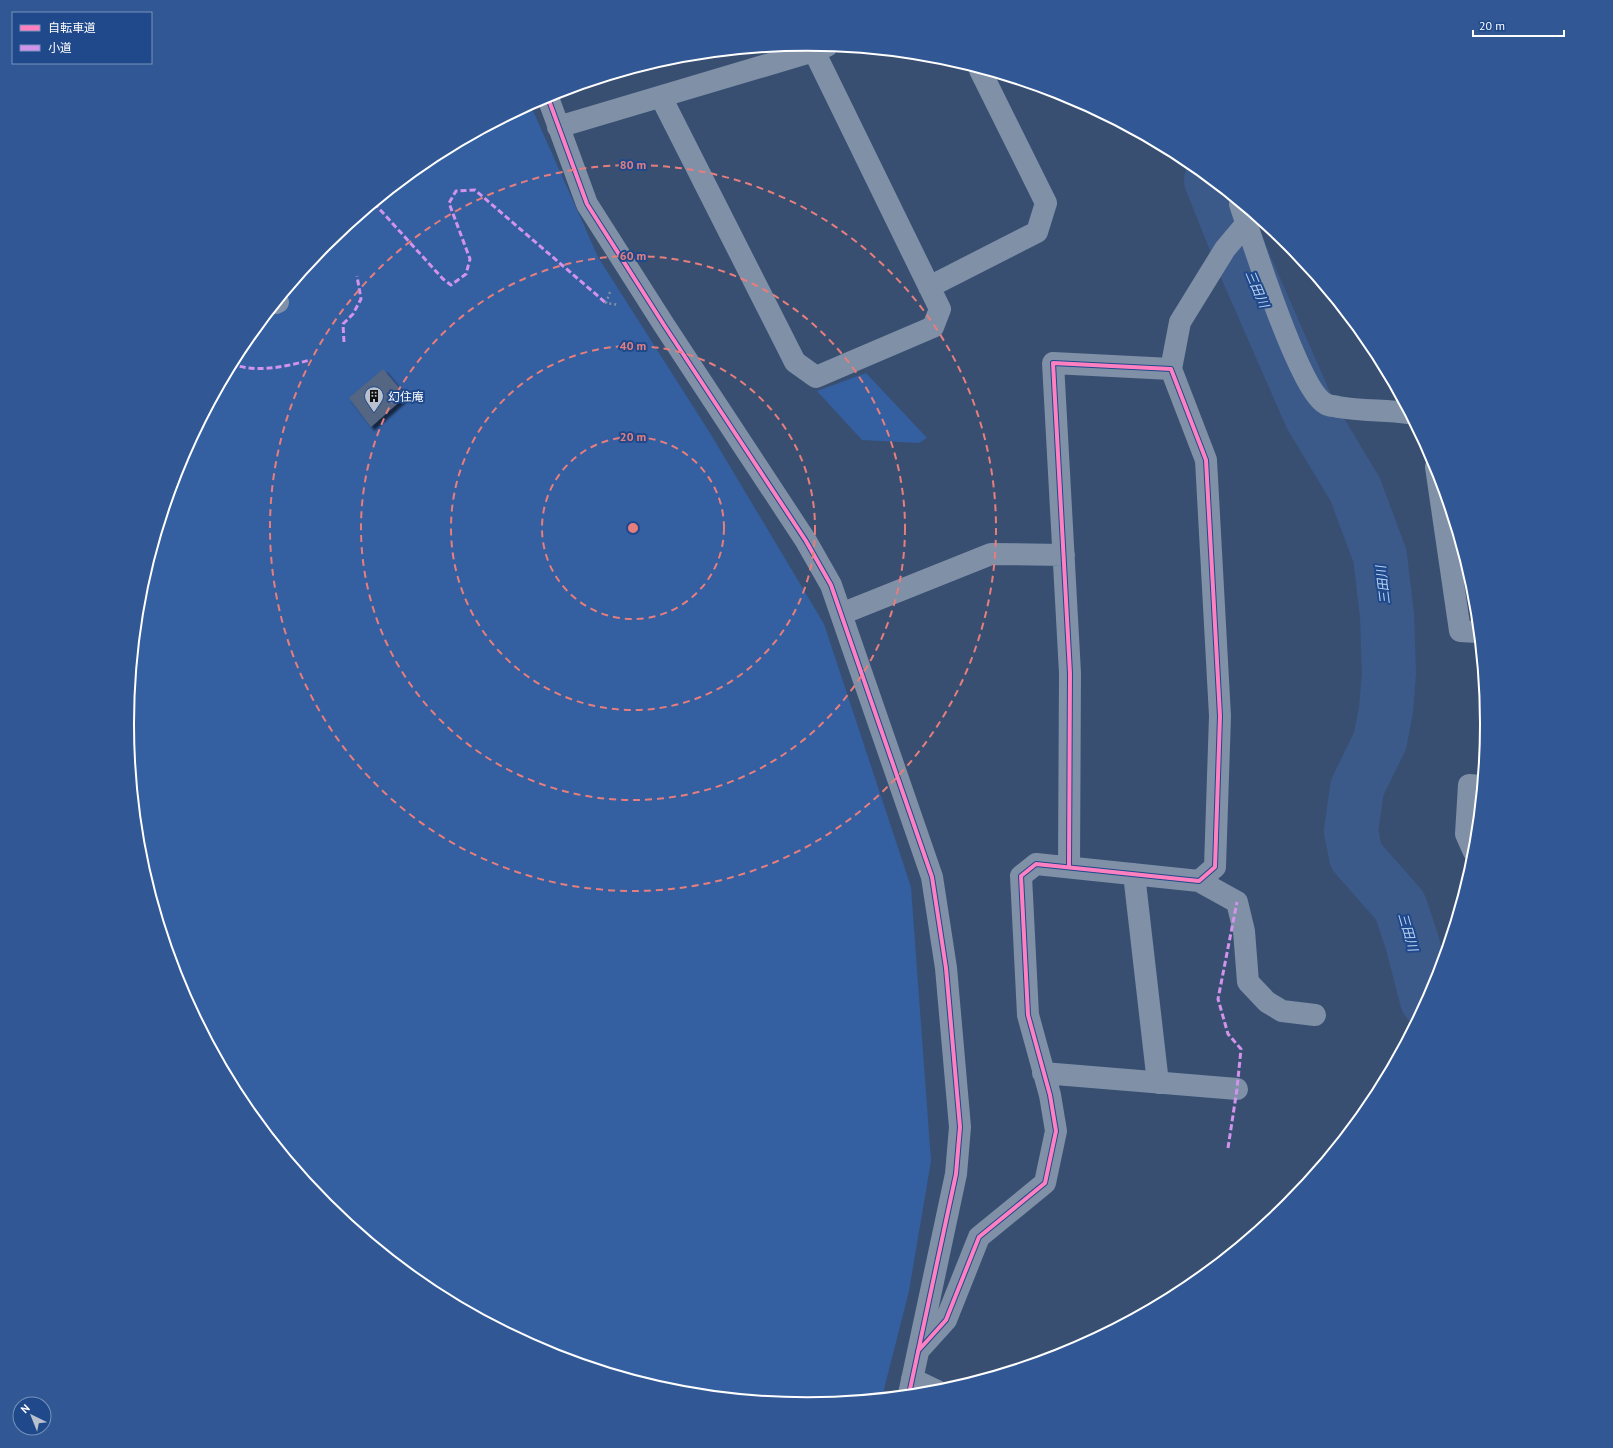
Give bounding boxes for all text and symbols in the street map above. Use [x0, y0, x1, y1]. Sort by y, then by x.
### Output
legend [12, 12, 152, 64]
scale bar [1473, 12, 1564, 38]
text: 20 m [1479, 18, 1505, 33]
text: 自転車道 [48, 20, 96, 35]
text: 小道 [48, 40, 72, 55]
text: 80 m [620, 157, 646, 172]
text: 60 m [620, 248, 646, 263]
water label: 三田川 [1242, 268, 1273, 312]
text: 40 m [620, 338, 646, 353]
building icon: 幻住庵 [363, 385, 385, 413]
place label: 幻住庵 [388, 389, 424, 404]
text: 20 m [620, 429, 646, 444]
centre of rings [626, 521, 640, 535]
water label: 三田川 [1372, 563, 1394, 605]
water label: 三田川 [1394, 911, 1422, 955]
north arrow [12, 1396, 52, 1436]
text: N [18, 1401, 33, 1416]

